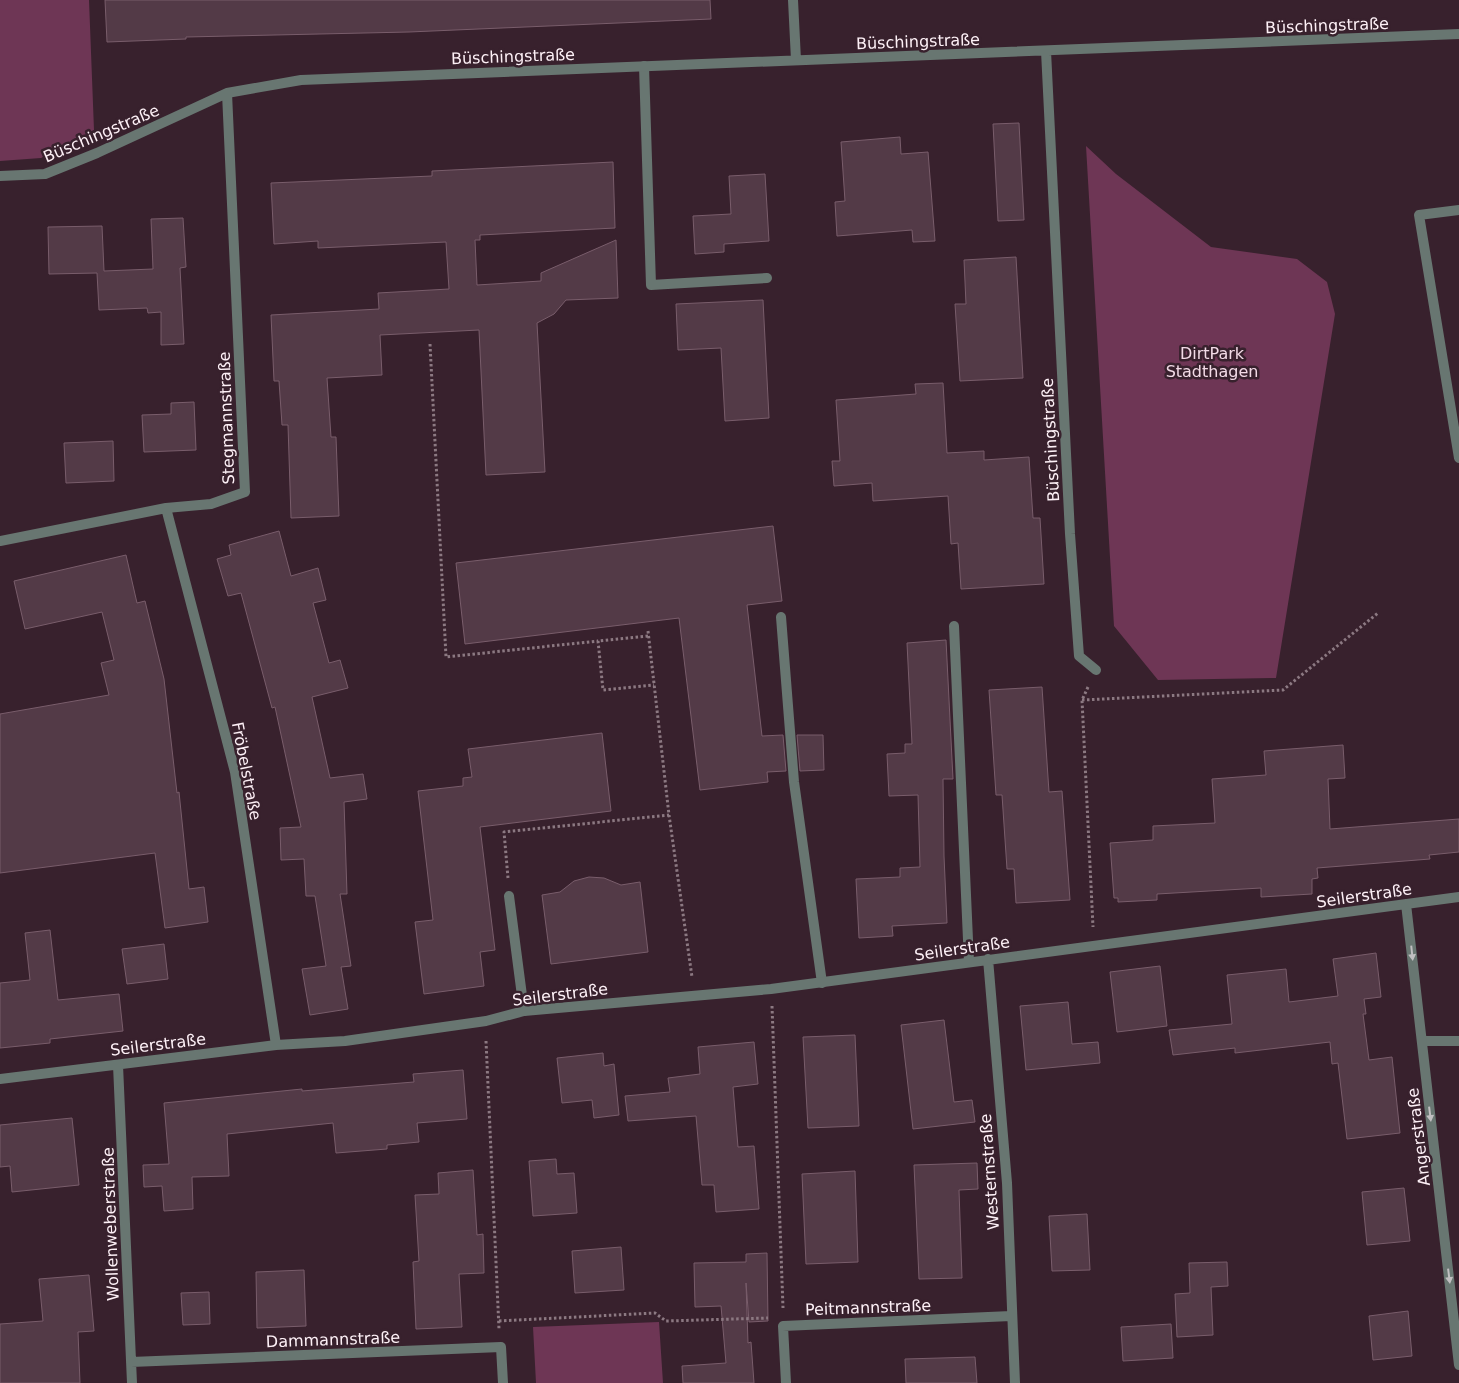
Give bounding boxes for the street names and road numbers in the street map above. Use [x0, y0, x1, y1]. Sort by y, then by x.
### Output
street label: Büschingstraße [1265, 14, 1389, 37]
street label: Büschingstraße [856, 30, 980, 53]
street label: Büschingstraße [451, 45, 575, 68]
street label: Büschingstraße [40, 100, 162, 166]
street label: Stegmannstraße [215, 351, 238, 485]
street label: Büschingstraße [1038, 378, 1063, 502]
street label: Fröbelstraße [228, 720, 265, 822]
street label: Seilerstraße [1315, 879, 1413, 912]
street label: Seilerstraße [913, 932, 1011, 965]
street label: Seilerstraße [511, 979, 609, 1010]
street label: Seilerstraße [109, 1029, 207, 1060]
street label: Angerstraße [1403, 1087, 1434, 1187]
street label: Westernstraße [976, 1113, 1003, 1231]
street label: Wollenweberstraße [98, 1147, 123, 1301]
street label: Peitmannstraße [805, 1296, 931, 1319]
street label: Dammannstraße [266, 1328, 400, 1351]

